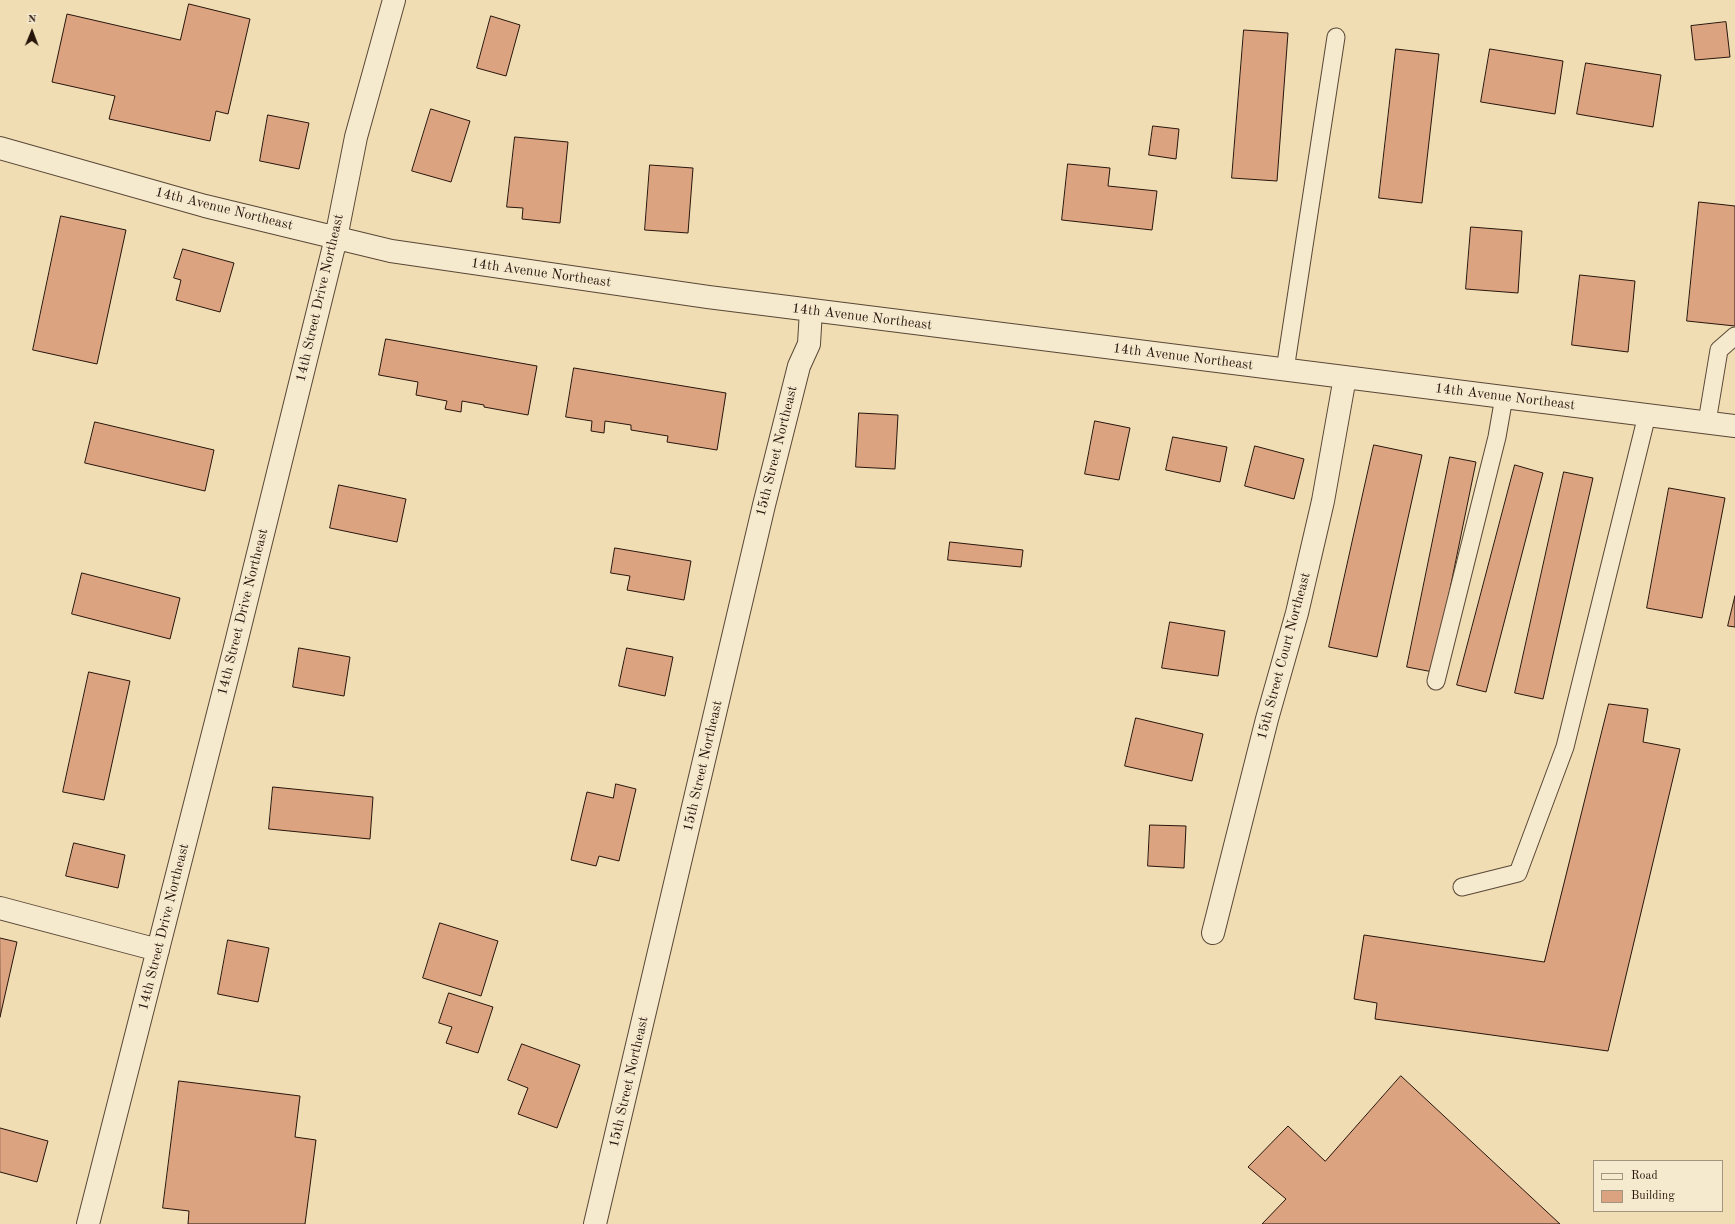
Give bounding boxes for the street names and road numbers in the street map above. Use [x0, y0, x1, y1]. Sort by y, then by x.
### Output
street label: 14th Avenue Northeast [153, 184, 295, 234]
street label: 14th Street Drive Northeast [293, 213, 347, 383]
street label: 14th Avenue Northeast [470, 255, 612, 291]
street label: 14th Avenue Northeast [791, 300, 933, 334]
street label: 14th Avenue Northeast [1112, 340, 1254, 374]
street label: 14th Avenue Northeast [1434, 380, 1576, 414]
street label: 15th Street Northeast [753, 384, 801, 518]
street label: 14th Street Drive Northeast [214, 527, 272, 697]
street label: 15th Street Court Northeast [1254, 571, 1314, 741]
street label: 15th Street Northeast [680, 699, 726, 833]
street label: 14th Street Drive Northeast [135, 842, 193, 1012]
street label: 15th Street Northeast [606, 1015, 652, 1149]

